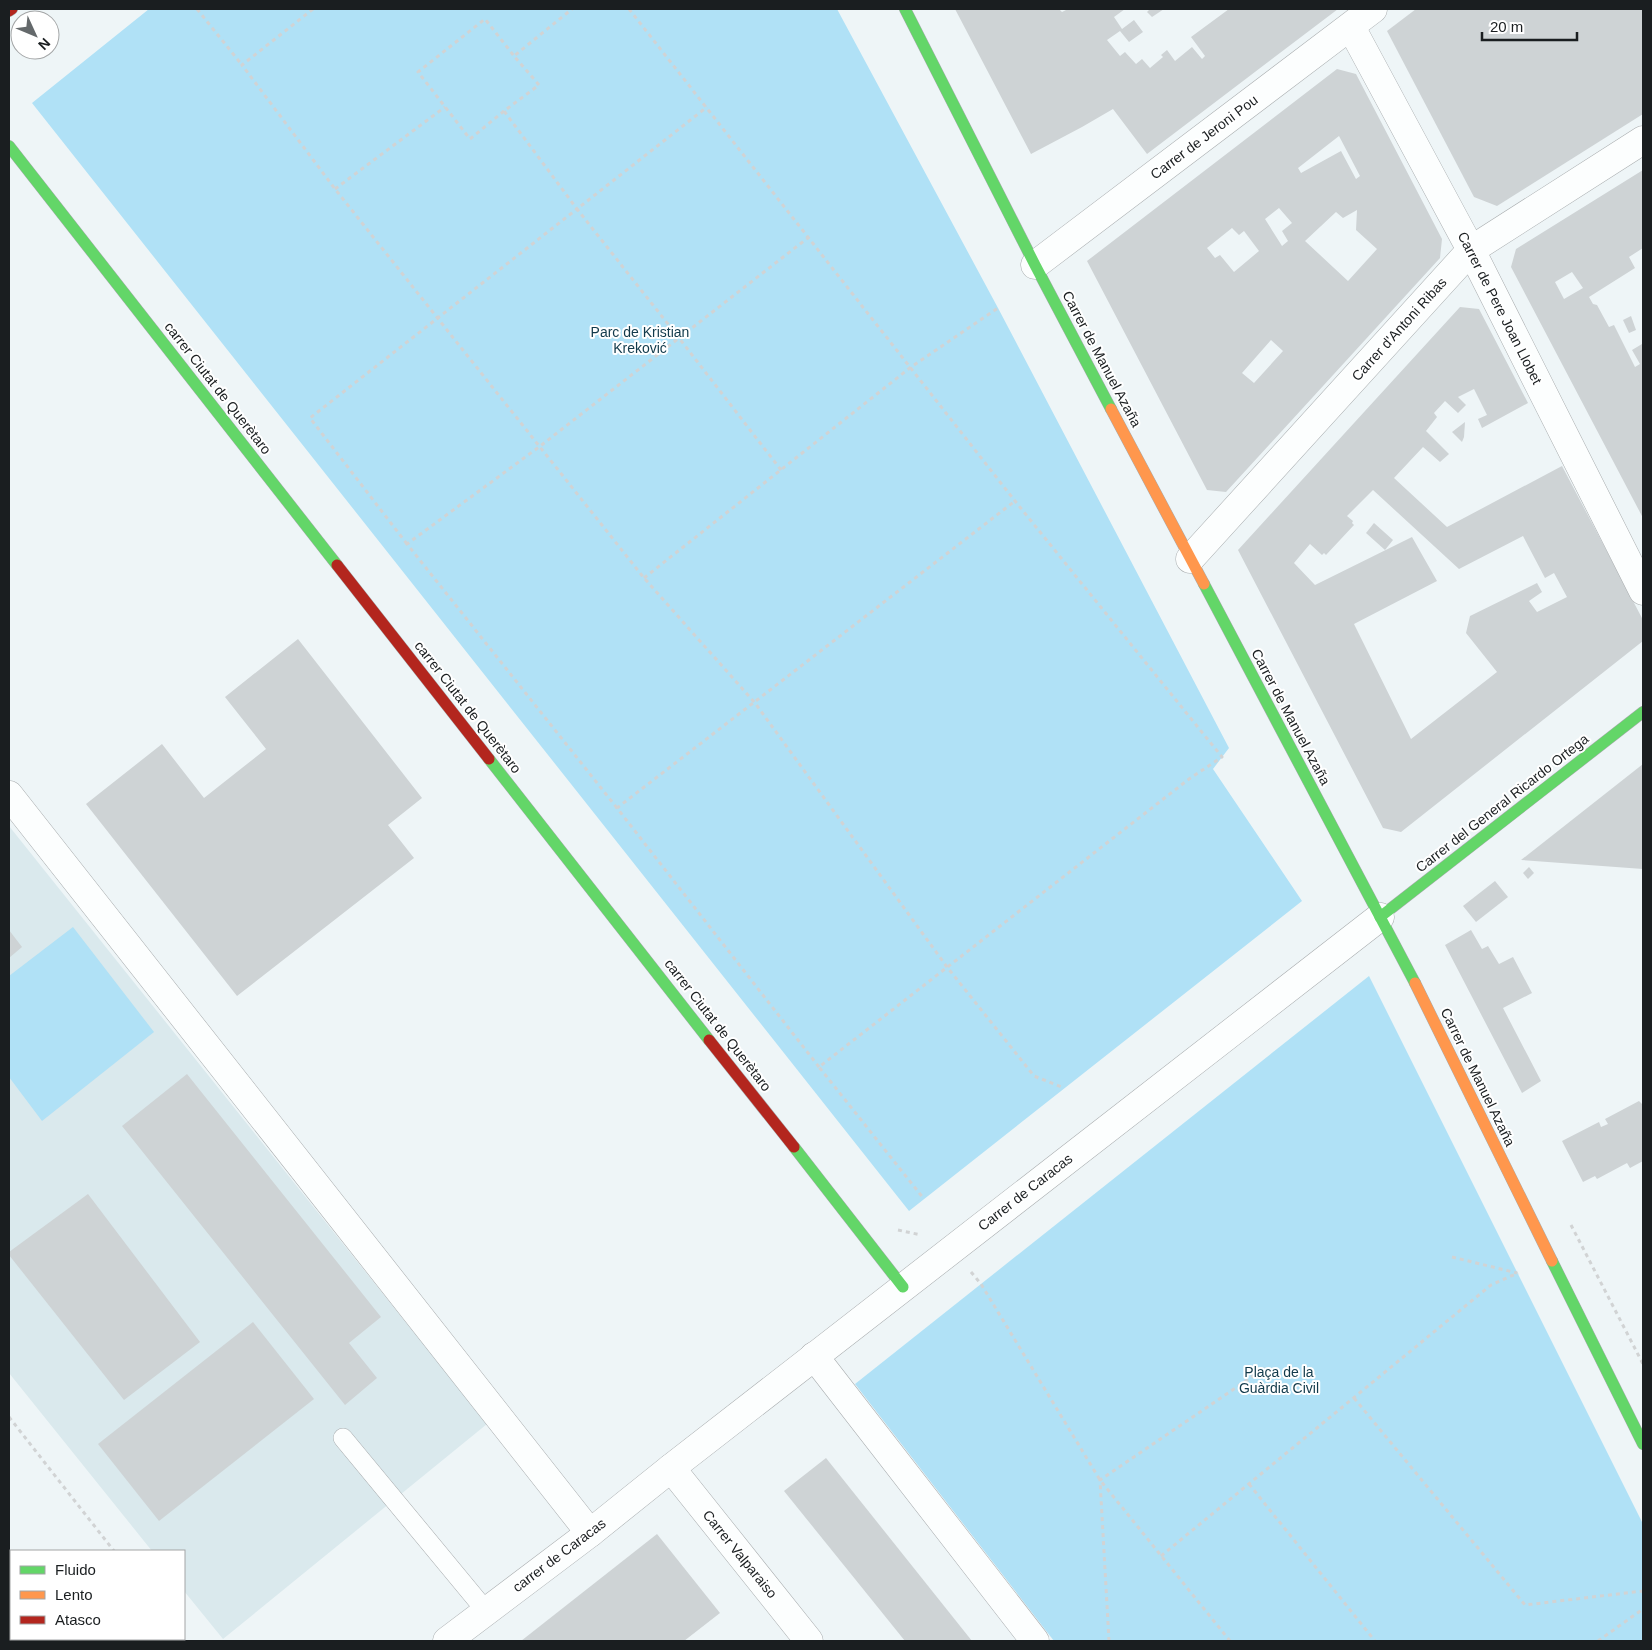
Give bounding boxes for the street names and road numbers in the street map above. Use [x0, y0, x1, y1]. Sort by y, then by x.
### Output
street label: Carrer de Jeroni Pou [1147, 92, 1261, 182]
street label: Carrer de Pere Joan Llobet [1455, 229, 1546, 387]
street label: Carrer d'Antoni Ribas [1348, 274, 1450, 384]
street label: Carrer de Manuel Azaña [1059, 288, 1145, 430]
street label: carrer Ciutat de Querètaro [161, 319, 275, 457]
street label: carrer Ciutat de Querètaro [411, 638, 525, 776]
street label: Carrer de Manuel Azaña [1248, 646, 1334, 788]
street label: Carrer del General Ricardo Ortega [1412, 730, 1592, 875]
street label: carrer Ciutat de Querètaro [661, 956, 775, 1094]
street label: Carrer de Manuel Azaña [1438, 1005, 1519, 1149]
street label: Carrer de Caracas [975, 1150, 1075, 1234]
street label: Carrer Valparaiso [700, 1507, 781, 1601]
street label: carrer de Caracas [509, 1515, 609, 1595]

